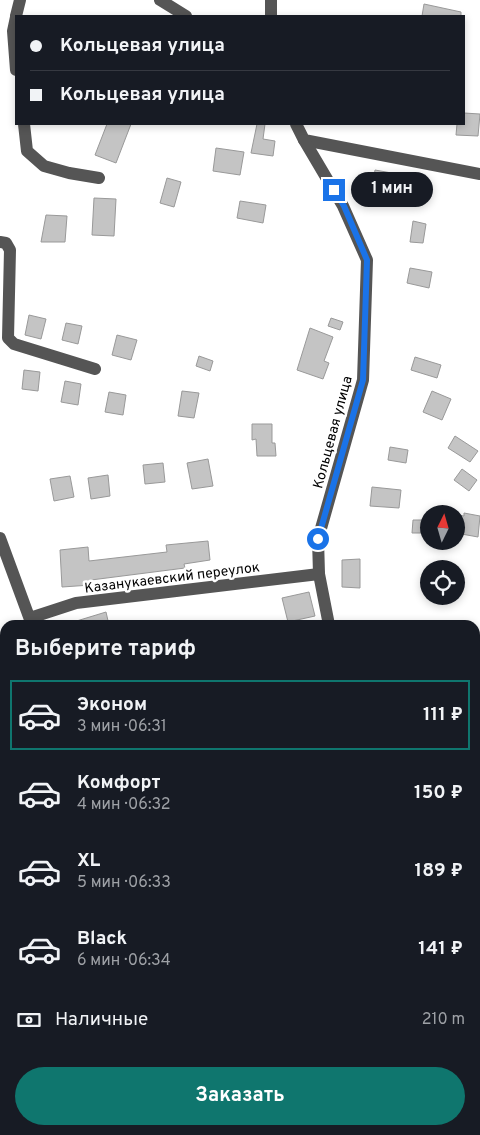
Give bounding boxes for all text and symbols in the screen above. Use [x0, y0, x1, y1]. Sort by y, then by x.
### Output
text: Кольцевая улица [60, 34, 225, 58]
text: Кольцевая улица [60, 83, 225, 107]
callout: 1 мин [352, 172, 434, 208]
route end [323, 179, 345, 201]
text: 1 мин [371, 179, 413, 199]
street label: Кольцевая улица [310, 374, 357, 490]
north arrow [420, 505, 465, 550]
map controls [420, 505, 465, 605]
route start [307, 528, 329, 550]
street label: Казанукаевский переулок [84, 559, 261, 598]
button: locate [420, 560, 465, 605]
text: Выберите тариф [15, 636, 196, 663]
icon: car [17, 693, 62, 738]
text: Эконом [77, 693, 147, 717]
text: 111 ₽ [423, 703, 463, 727]
text: 3 мин · 06:31 [77, 717, 167, 737]
icon: car [17, 771, 62, 816]
text: Комфорт [77, 771, 160, 795]
text: 150 ₽ [414, 781, 463, 805]
text: 4 мин · 06:32 [77, 795, 171, 815]
icon: car [17, 849, 62, 894]
text: XL [77, 849, 100, 873]
text: 189 ₽ [415, 859, 463, 883]
text: 5 мин · 06:33 [77, 873, 171, 893]
icon: car [17, 927, 62, 972]
text: Black [77, 927, 127, 951]
text: 141 ₽ [418, 937, 463, 961]
text: 6 мин · 06:34 [77, 951, 171, 971]
icon: cash [15, 1006, 43, 1034]
text: Наличные [55, 1008, 148, 1032]
text: 210 m [422, 1010, 465, 1030]
button: Заказать [15, 1067, 465, 1125]

